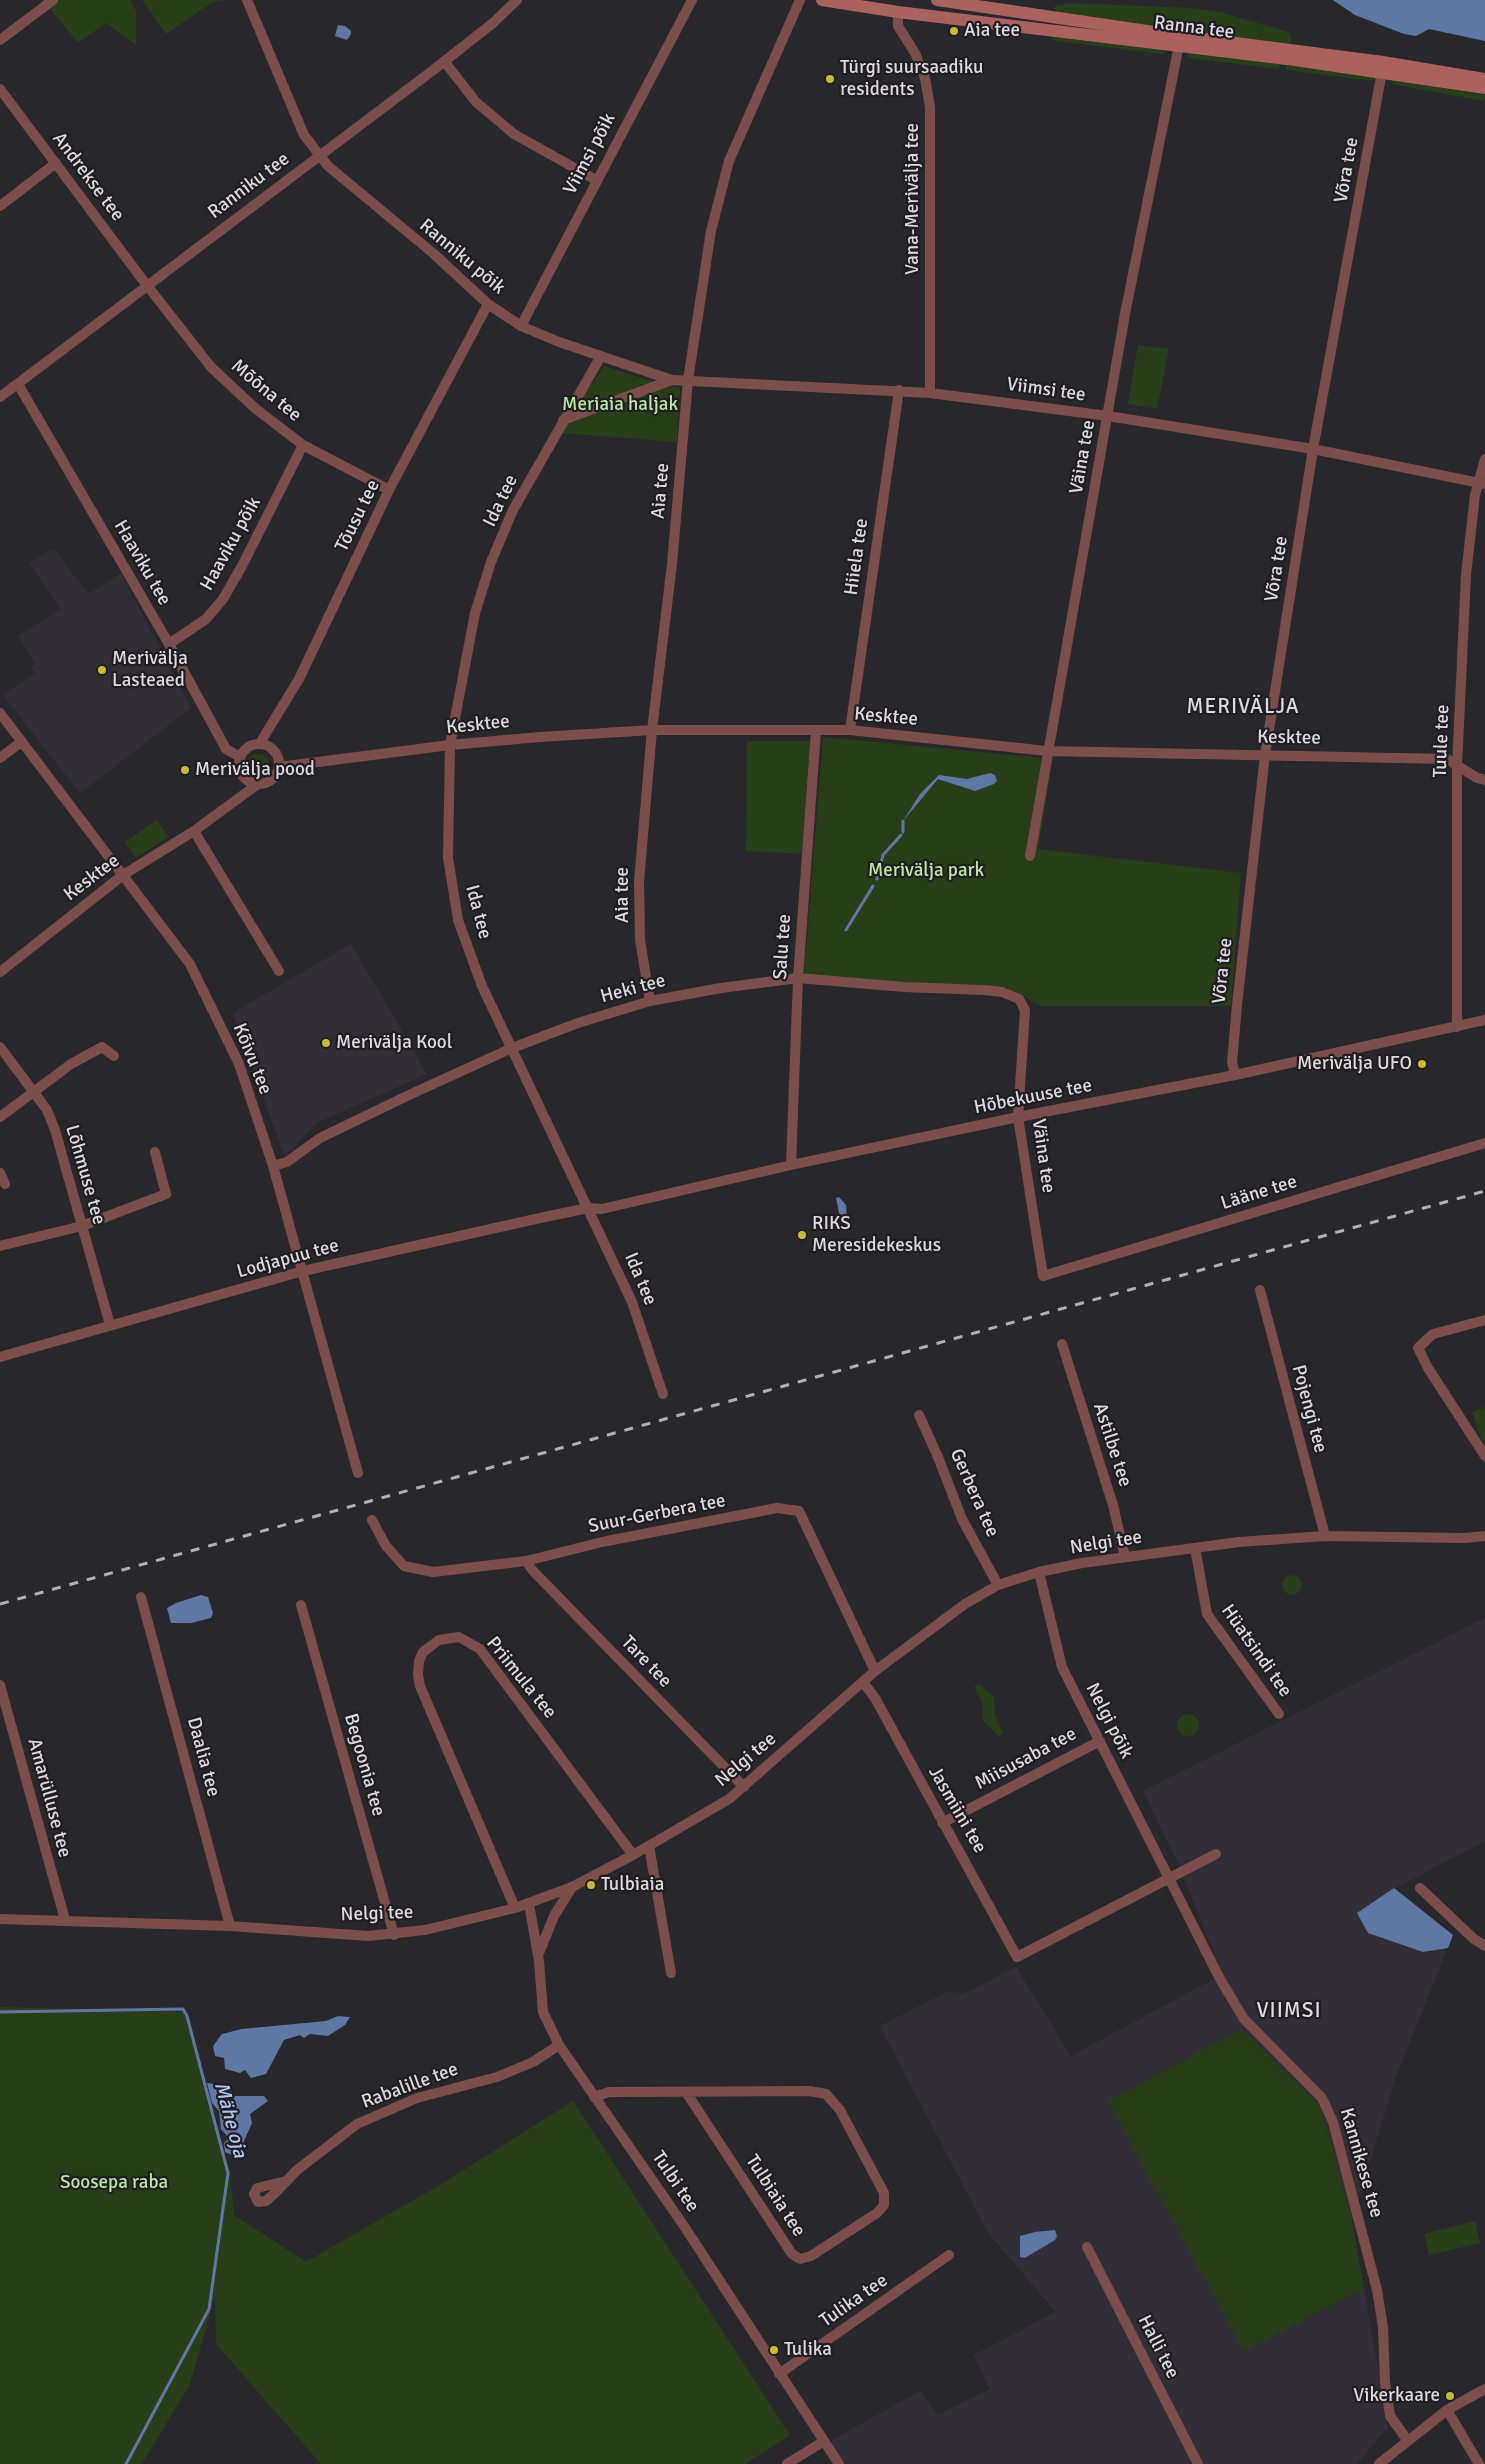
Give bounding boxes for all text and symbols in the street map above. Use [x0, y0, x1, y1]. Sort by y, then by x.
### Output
street label: Ranna tee [1152, 12, 1236, 44]
place label: Aia tee [964, 20, 1020, 42]
marker: Aia tee [948, 25, 960, 37]
place label: Türgi suursaadiku residents [840, 57, 983, 101]
marker: Türgi suursaadiku residents [824, 73, 836, 85]
street label: Viimsi põik [559, 110, 621, 198]
street label: Vana-Merivälja tee [902, 123, 924, 275]
street label: Andrekse tee [47, 128, 129, 226]
street label: Võra tee [1330, 135, 1364, 205]
street label: Ranniku tee [204, 148, 294, 224]
street label: Ranniku põik [414, 214, 510, 300]
street label: Mõõna tee [226, 355, 306, 427]
street label: Viimsi tee [1005, 373, 1087, 407]
park label: Meriaia haljak [562, 394, 678, 416]
street label: Väina tee [1065, 418, 1101, 496]
street label: Aia tee [647, 462, 675, 520]
street label: Ida tee [479, 471, 523, 531]
street label: Tõusu tee [331, 476, 385, 556]
street label: Haaviku põik [196, 493, 266, 595]
street label: Haaviku tee [108, 516, 176, 610]
street label: Hiiela tee [840, 517, 874, 597]
street label: Võra tee [1261, 535, 1293, 603]
place label: Merivälja Lasteaed [112, 648, 188, 692]
marker: Merivälja Lasteaed [96, 664, 108, 676]
district label: MERIVÄLJA [1185, 694, 1301, 720]
street label: Kesktee [853, 703, 919, 731]
street label: Tuule tee [1429, 704, 1455, 778]
street label: Kesktee [445, 710, 511, 740]
street label: Kesktee [1257, 726, 1321, 750]
place label: Merivälja pood [195, 759, 315, 781]
marker: Merivälja pood [179, 764, 191, 776]
street label: Kesktee [60, 850, 124, 906]
park label: Merivälja park [868, 860, 984, 882]
street label: Aia tee [612, 867, 634, 923]
street label: Ida tee [460, 883, 496, 941]
street label: Salu tee [769, 913, 797, 981]
street label: Võra tee [1208, 937, 1238, 1005]
street label: Heki tee [598, 969, 668, 1009]
street label: Kõivu tee [227, 1020, 277, 1098]
place label: Merivälja Kool [336, 1032, 452, 1054]
marker: Merivälja Kool [320, 1037, 332, 1049]
place label: Merivälja UFO [1297, 1053, 1412, 1075]
marker: Merivälja UFO [1416, 1058, 1428, 1070]
street label: Hõbekuuse tee [972, 1074, 1094, 1120]
street label: Väina tee [1027, 1117, 1059, 1195]
street label: Lõhmuse tee [60, 1123, 110, 1227]
street label: Lääne tee [1218, 1171, 1300, 1215]
place label: RIKS Meresidekeskus [812, 1213, 941, 1257]
marker: RIKS Meresidekeskus [796, 1229, 808, 1241]
street label: Lodjapuu tee [234, 1234, 342, 1284]
street label: Ida tee [619, 1249, 661, 1309]
street label: Pojengi tee [1286, 1363, 1332, 1455]
street label: Astilbe tee [1088, 1400, 1136, 1490]
street label: Gerbera tee [944, 1445, 1004, 1541]
street label: Suur-Gerbera tee [586, 1490, 728, 1538]
street label: Nelgi tee [1068, 1526, 1144, 1560]
street label: Hüatsindi tee [1216, 1600, 1296, 1702]
street label: Tare tee [616, 1631, 676, 1693]
street label: Priimula tee [481, 1633, 561, 1723]
street label: Nelgi põik [1080, 1679, 1138, 1763]
street label: Begoonia tee [338, 1711, 390, 1819]
street label: Daalia tee [181, 1715, 225, 1799]
street label: Miisusaba tee [971, 1723, 1081, 1795]
street label: Nelgi tee [711, 1728, 781, 1792]
street label: Amarülluse tee [22, 1736, 76, 1860]
street label: Jasmiini tee [923, 1762, 991, 1858]
place label: Tulbiaia [601, 1874, 664, 1896]
marker: Tulbiaia [585, 1879, 597, 1891]
street label: Nelgi tee [340, 1901, 414, 1927]
district label: VIIMSI [1256, 1998, 1322, 2024]
street label: Rabalille tee [359, 2058, 461, 2114]
water label: Mähe oja [208, 2079, 252, 2161]
street label: Kannikese tee [1334, 2106, 1388, 2220]
street label: Tulbi tee [646, 2147, 704, 2217]
street label: Tulbiaia tee [740, 2151, 810, 2241]
park label: Soosepa raba [60, 2172, 168, 2194]
street label: Tulika tee [816, 2269, 892, 2333]
street label: Halli tee [1132, 2311, 1184, 2383]
place label: Tulika [784, 2339, 832, 2361]
marker: Tulika [768, 2344, 780, 2356]
place label: Vikerkaare [1353, 2385, 1440, 2407]
marker: Vikerkaare [1444, 2390, 1456, 2402]

